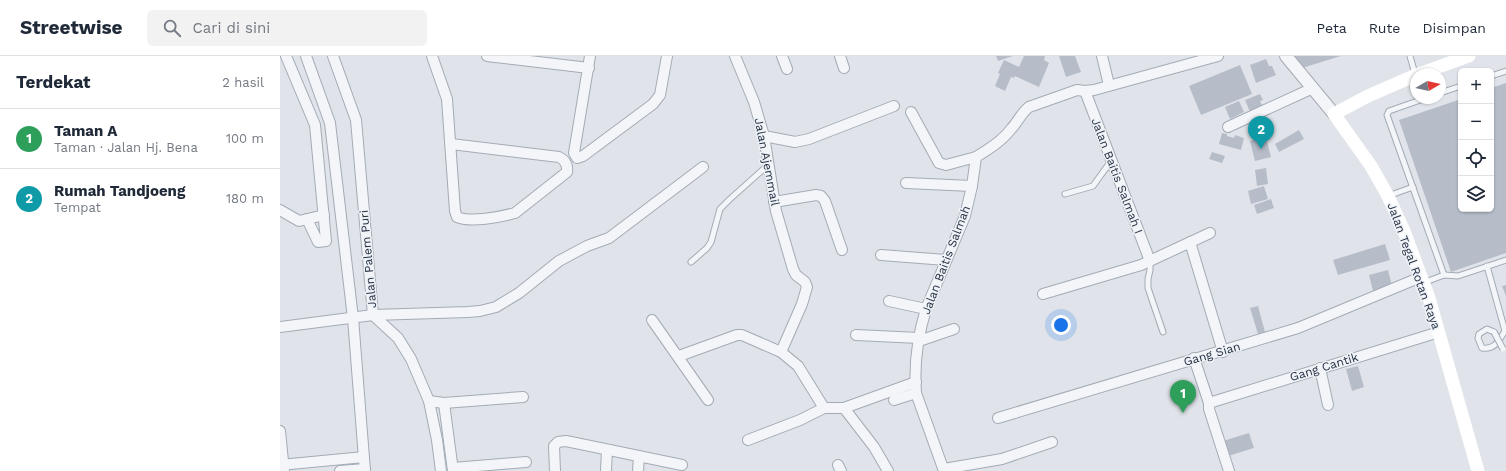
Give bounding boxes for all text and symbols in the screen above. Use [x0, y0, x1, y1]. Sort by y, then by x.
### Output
search box [147, 10, 427, 46]
text: Streetwise [20, 16, 123, 39]
icon: search [161, 17, 183, 39]
text: Cari di sini [193, 19, 270, 37]
text: Peta [1317, 20, 1347, 36]
text: Rute [1369, 20, 1400, 36]
text: Disimpan [1422, 20, 1486, 36]
north arrow [1410, 68, 1446, 104]
map controls [1458, 68, 1494, 212]
button: + [1458, 68, 1494, 104]
text: Terdekat [16, 72, 91, 92]
text: 2 hasil [222, 75, 264, 90]
button: − [1458, 104, 1494, 140]
street label: Jalan Baitis Salmah I [1088, 116, 1146, 236]
pin: 2 [1248, 116, 1274, 149]
street label: Jalan Ajemmail [752, 117, 782, 208]
text: Taman A [54, 122, 117, 140]
text: 1 [26, 131, 32, 146]
text: 100 m [226, 131, 264, 146]
text: Taman · Jalan Hj. Bena [54, 140, 198, 155]
button: locate [1458, 140, 1494, 176]
button: layers [1458, 176, 1494, 212]
text: Rumah Tandjoeng [54, 182, 185, 200]
text: 2 [25, 191, 33, 206]
text: 180 m [226, 191, 264, 206]
text: Tempat [54, 200, 101, 215]
street label: Jalan Tegal Rotan Raya [1385, 201, 1444, 331]
street label: Jalan Baitis Salmah [919, 204, 973, 316]
street label: Jalan Palem Puri [357, 209, 379, 309]
your location [1051, 315, 1071, 335]
street label: Gang Sian [1182, 339, 1242, 369]
street label: Gang Cantik [1288, 350, 1360, 384]
pin: 1 [1170, 380, 1196, 413]

